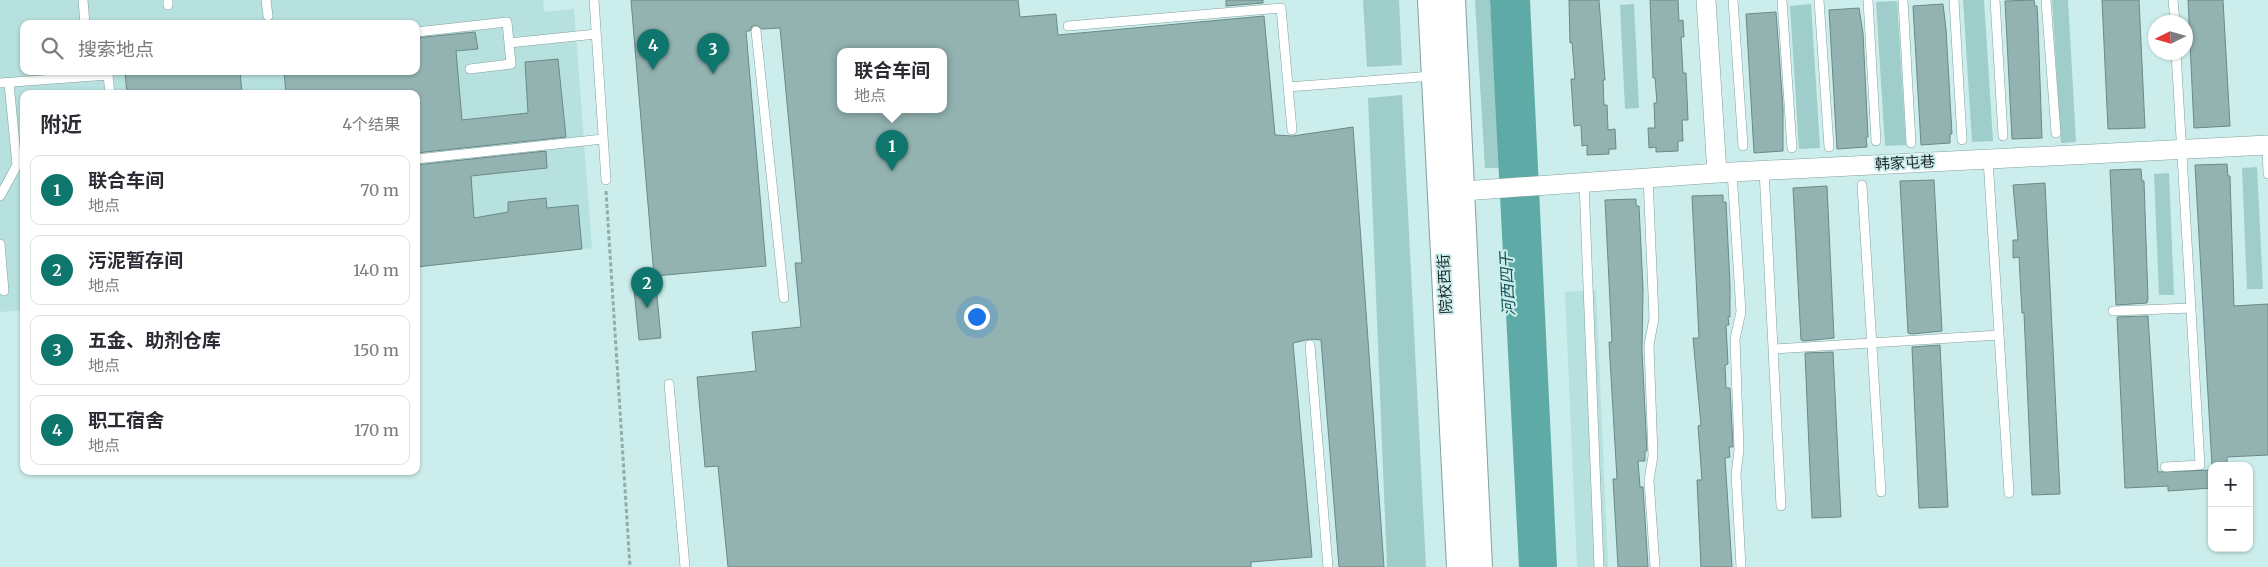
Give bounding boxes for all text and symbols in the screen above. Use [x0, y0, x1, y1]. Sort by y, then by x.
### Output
north arrow [2148, 15, 2193, 60]
search box [20, 20, 420, 75]
pin: 4 [637, 29, 669, 70]
pin: 3 [697, 33, 729, 74]
icon: search [38, 34, 66, 62]
text: 搜索地点 [78, 37, 154, 61]
popup [837, 48, 947, 113]
text: 联合车间 [854, 58, 930, 82]
text: 地点 [854, 85, 886, 105]
text: 附近 [40, 111, 82, 138]
text: 4个结果 [342, 114, 400, 134]
pin: 1 [876, 130, 908, 171]
street label: 韩家屯巷 [1875, 151, 1935, 174]
text: 联合车间 [88, 168, 164, 192]
text: 1 [53, 180, 61, 200]
text: 70 m [360, 180, 399, 200]
text: 地点 [88, 195, 120, 215]
text: 污泥暂存间 [88, 248, 183, 272]
water label: 河西四干 [1495, 250, 1519, 316]
street label: 院校西街 [1433, 254, 1456, 314]
text: 2 [52, 260, 62, 280]
text: 140 m [353, 260, 399, 280]
pin: 2 [631, 267, 663, 308]
text: 地点 [88, 275, 120, 295]
your location [964, 304, 990, 330]
text: 五金、助剂仓库 [88, 328, 221, 352]
text: 3 [52, 340, 62, 360]
text: 150 m [353, 340, 399, 360]
text: 地点 [88, 355, 120, 375]
text: 职工宿舍 [88, 408, 164, 432]
text: 4 [52, 420, 62, 440]
text: 170 m [354, 420, 399, 440]
text: 地点 [88, 435, 120, 455]
map controls [2208, 462, 2253, 552]
button: + [2208, 462, 2253, 507]
button: − [2208, 507, 2253, 552]

